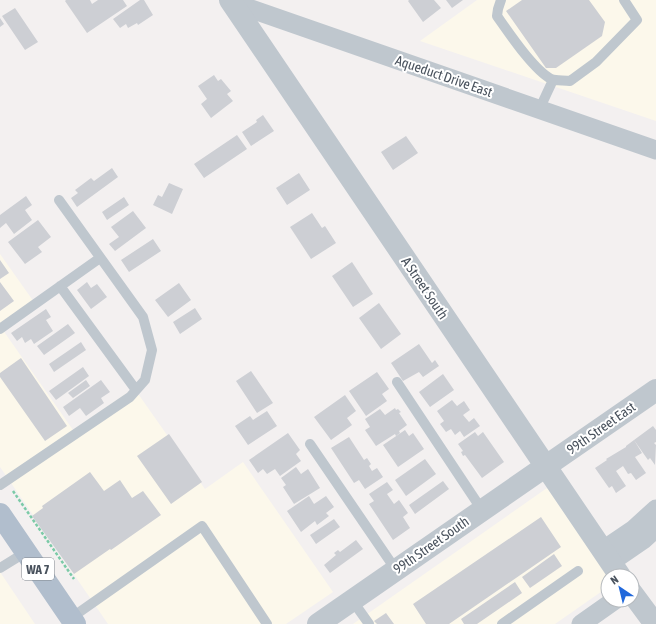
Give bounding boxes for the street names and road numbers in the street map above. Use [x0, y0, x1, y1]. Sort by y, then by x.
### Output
street label: Aqueduct Drive East [393, 52, 495, 100]
street label: A Street South [398, 254, 452, 322]
street label: 99th Street East [564, 399, 638, 457]
street label: 99th Street South [390, 513, 472, 577]
road number: WA 7 [22, 558, 54, 580]

